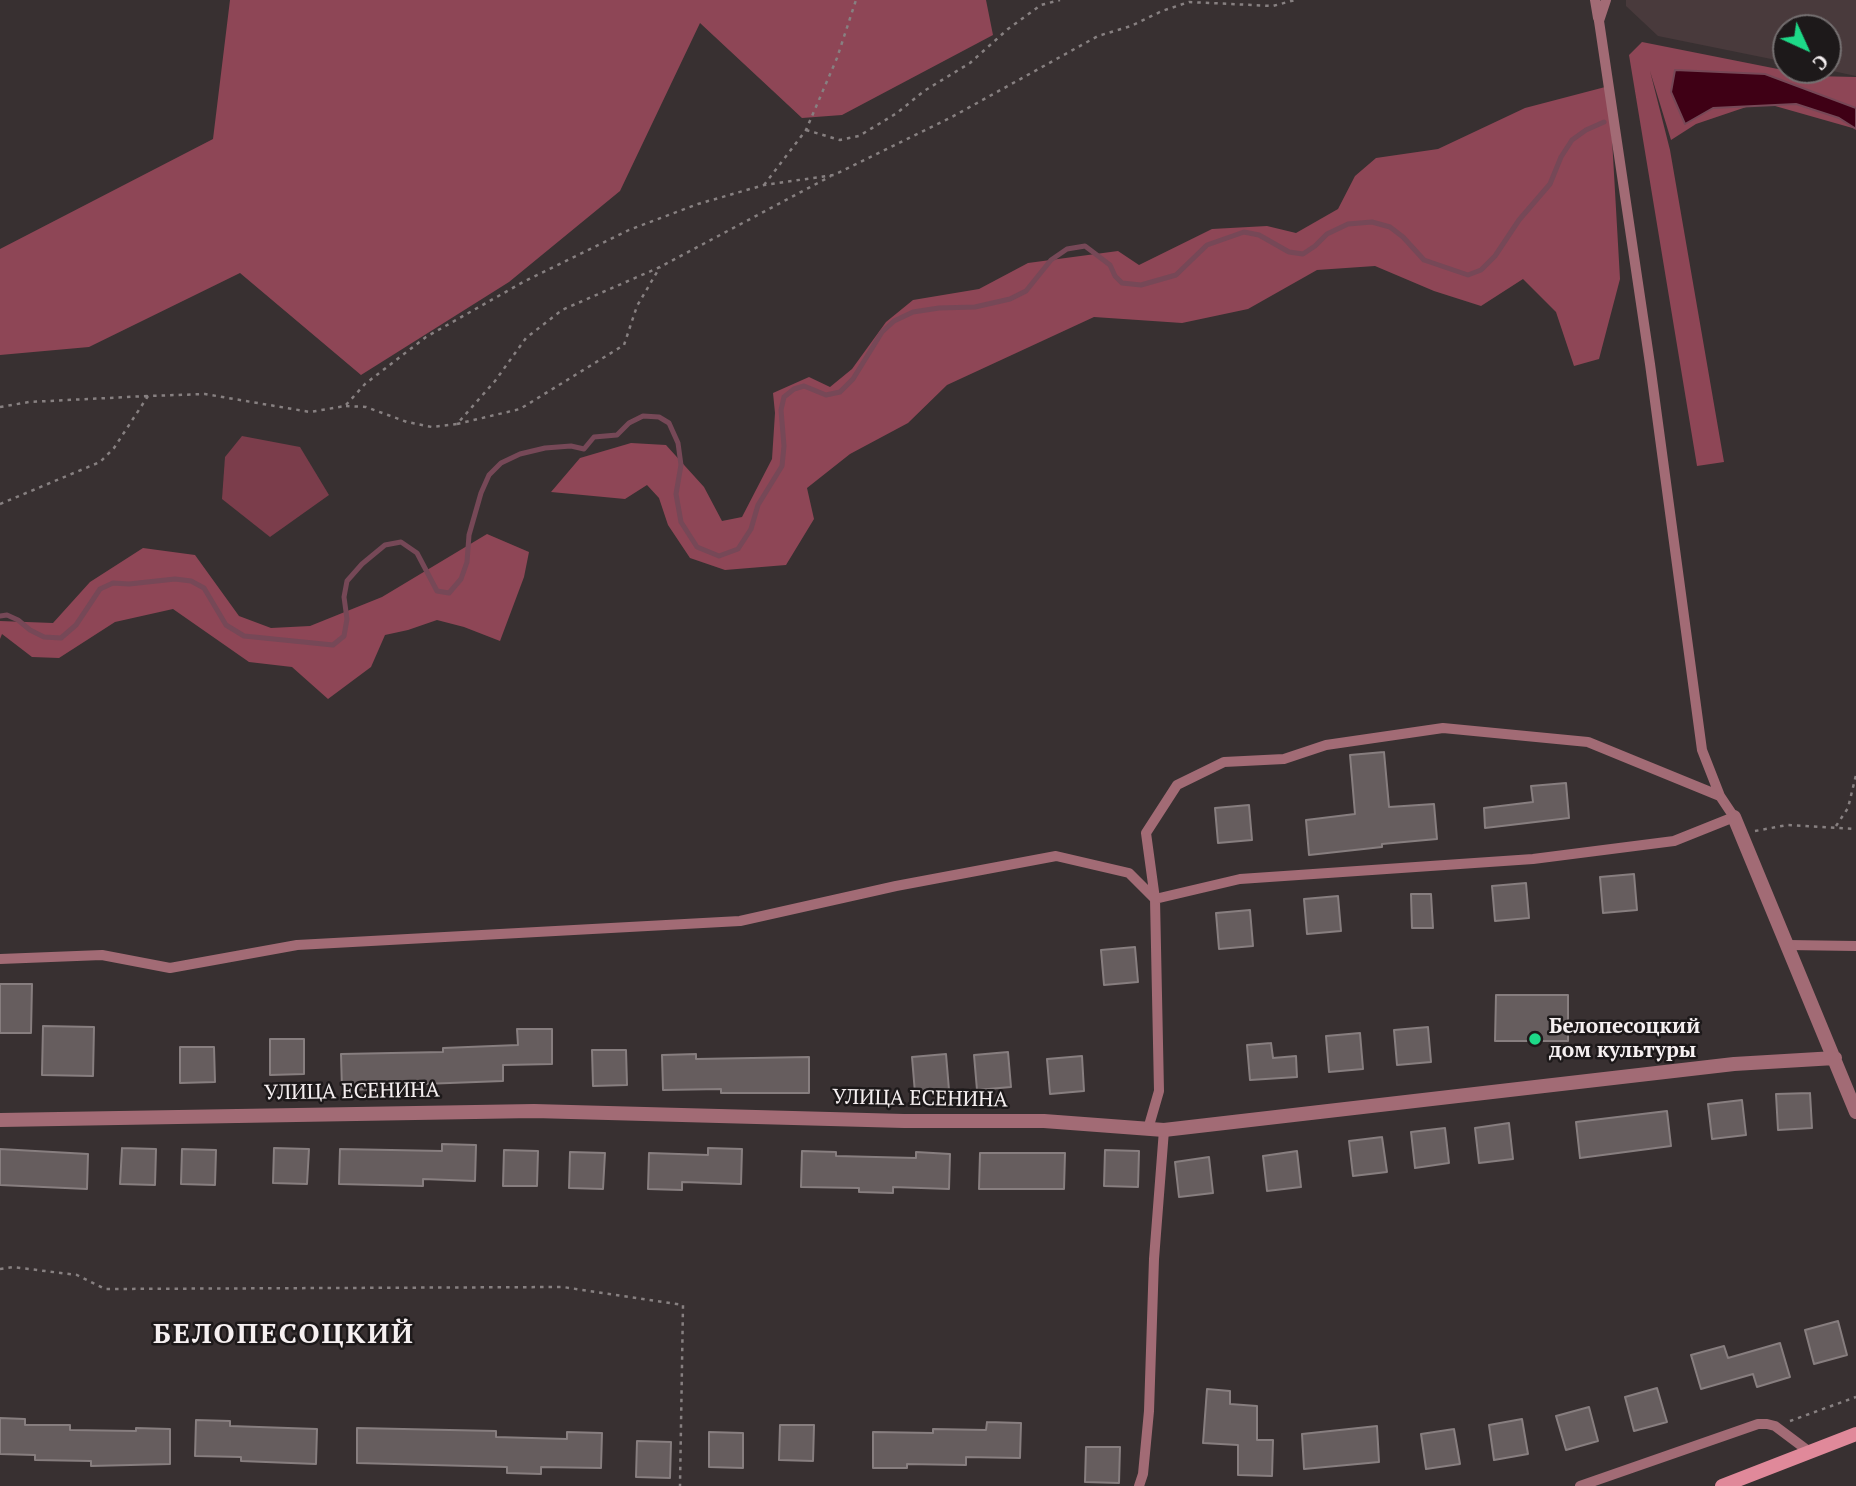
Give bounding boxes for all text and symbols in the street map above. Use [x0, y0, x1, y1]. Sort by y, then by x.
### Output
north arrow [1772, 14, 1842, 84]
text: С [1808, 50, 1834, 76]
place label: Белопесоцкий дом культуры [1549, 1014, 1700, 1064]
marker: Белопесоцкий дом культуры [1527, 1031, 1543, 1047]
street label: УЛИЦА ЕСЕНИНА [264, 1078, 440, 1106]
street label: УЛИЦА ЕСЕНИНА [832, 1085, 1008, 1113]
district label: БЕЛОПЕСОЦКИЙ [155, 1318, 413, 1352]

